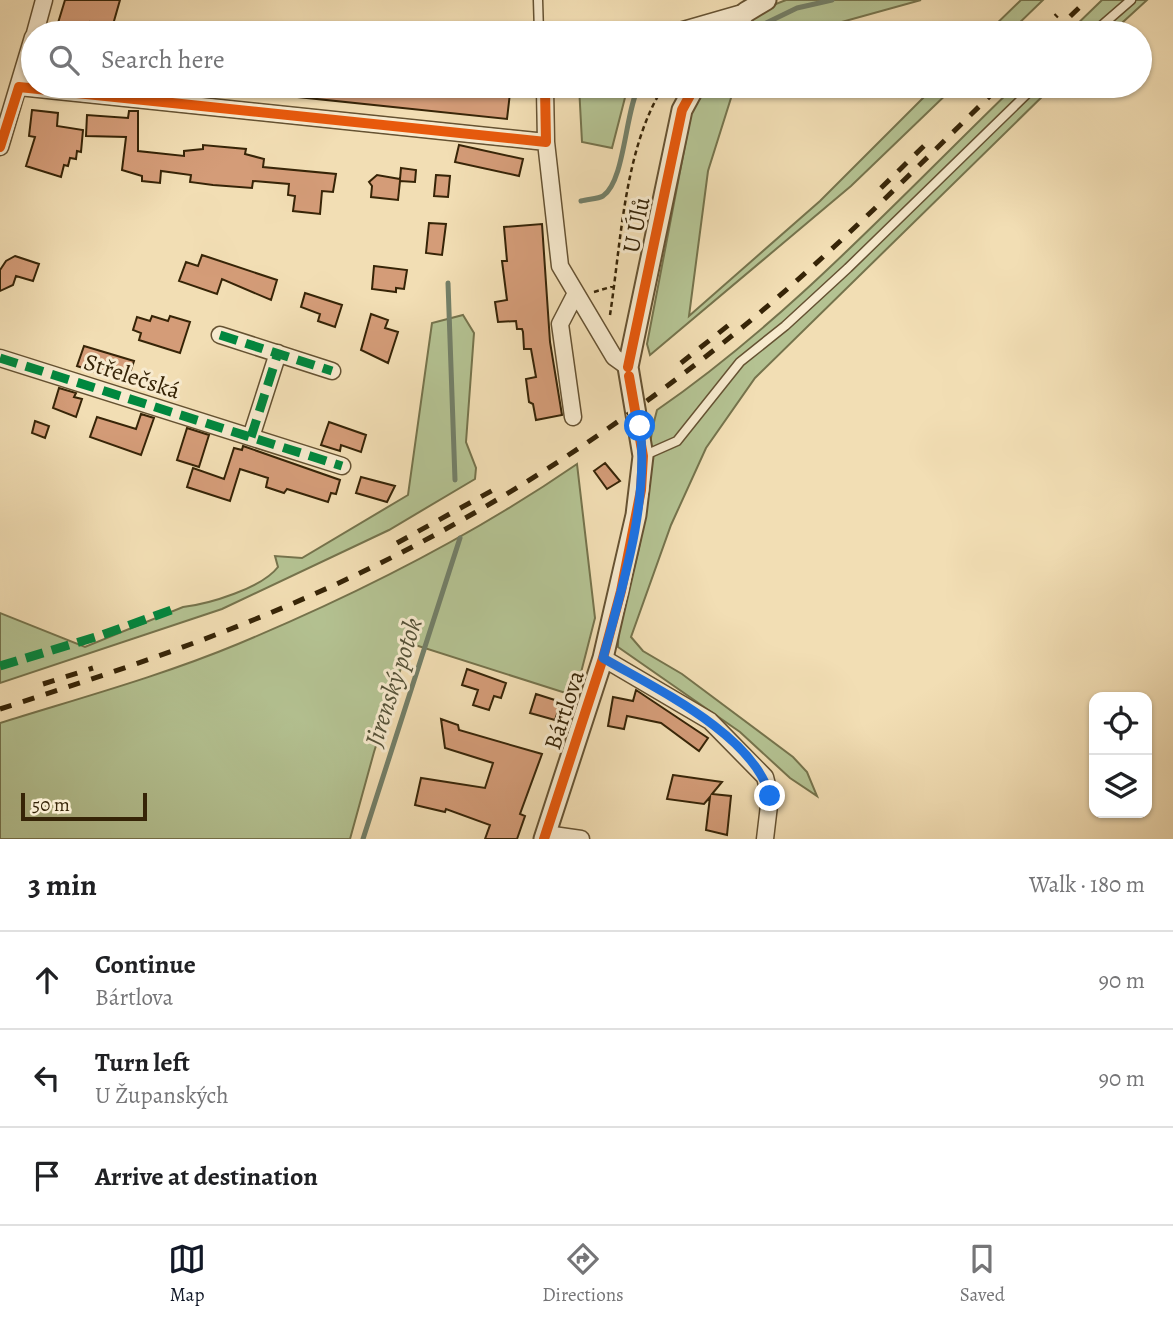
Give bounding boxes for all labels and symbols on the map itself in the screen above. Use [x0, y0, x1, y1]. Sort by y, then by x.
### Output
street label: U Úlů [614, 194, 658, 256]
street label: Střelečská [80, 345, 185, 407]
route start [624, 410, 655, 441]
water label: Jirenský potok [356, 613, 431, 752]
street label: Bártlova [536, 666, 592, 754]
route end [754, 780, 785, 811]
scale bar [21, 790, 147, 822]

